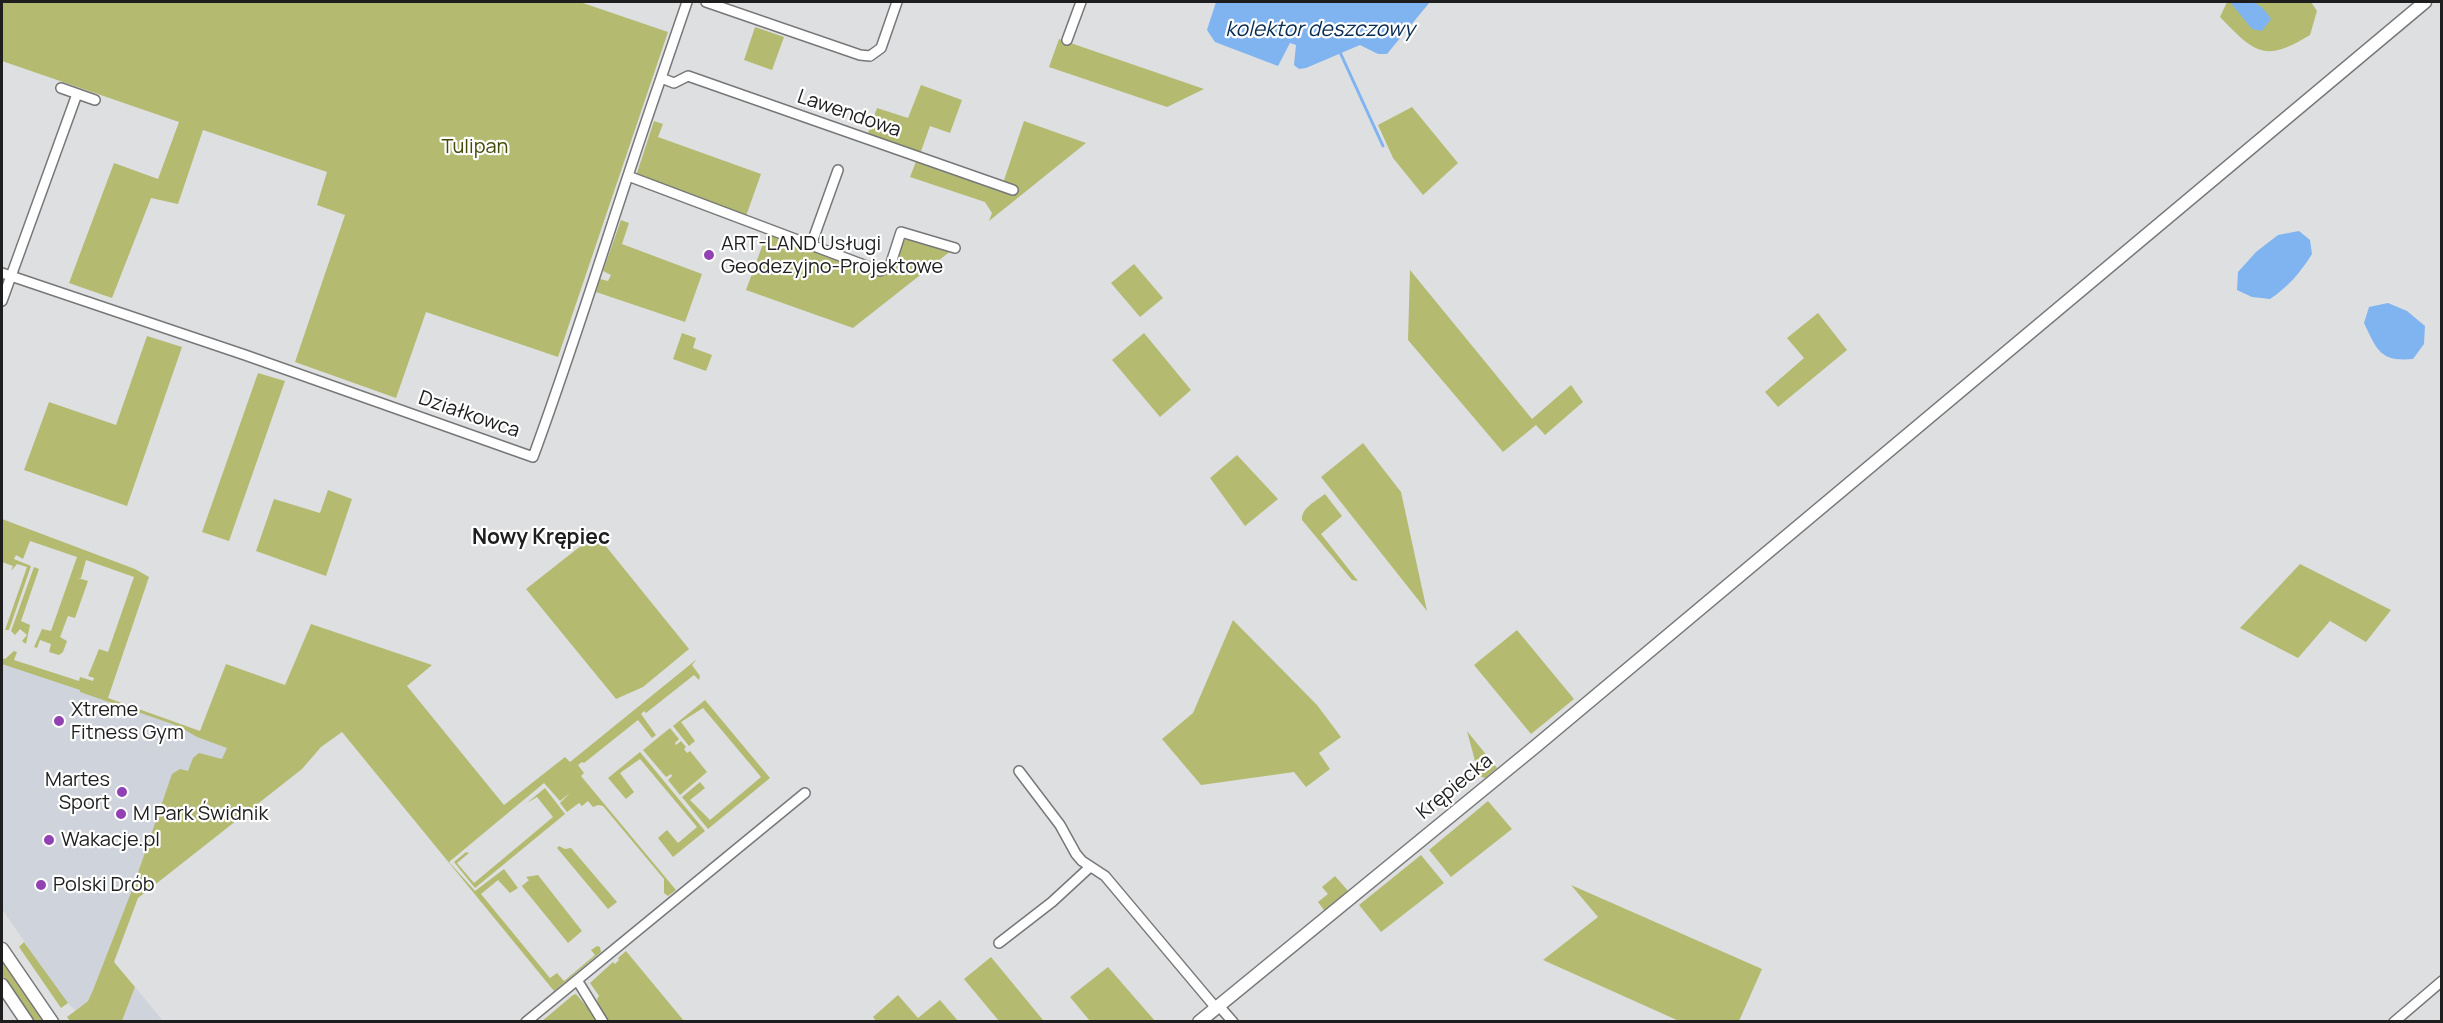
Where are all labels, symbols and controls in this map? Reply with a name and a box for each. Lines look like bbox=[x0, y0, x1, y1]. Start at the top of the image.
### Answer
water label: kolektor deszczowy bbox=[1225, 17, 1415, 43]
street label: Lawendowa bbox=[794, 85, 904, 143]
park label: Tulipan bbox=[442, 135, 508, 159]
place label: ART-LAND Usługi Geodezyjno-Projektowe bbox=[721, 232, 943, 279]
marker: ART-LAND Usługi Geodezyjno-Projektowe bbox=[702, 248, 716, 262]
street label: Działkowca bbox=[415, 386, 523, 444]
district label: Nowy Krępiec bbox=[472, 525, 610, 551]
place label: Xtreme Fitness Gym bbox=[71, 698, 184, 745]
marker: Xtreme Fitness Gym bbox=[52, 714, 66, 728]
street label: Krępiecka bbox=[1412, 749, 1498, 825]
place label: Martes Sport bbox=[45, 768, 110, 815]
marker: Martes Sport bbox=[115, 785, 129, 799]
place label: M Park Świdnik bbox=[133, 802, 268, 826]
marker: M Park Świdnik bbox=[114, 807, 128, 821]
place label: Wakacje.pl bbox=[61, 828, 160, 852]
marker: Wakacje.pl bbox=[42, 833, 56, 847]
place label: Polski Drób bbox=[53, 873, 155, 897]
marker: Polski Drób bbox=[34, 878, 48, 892]

